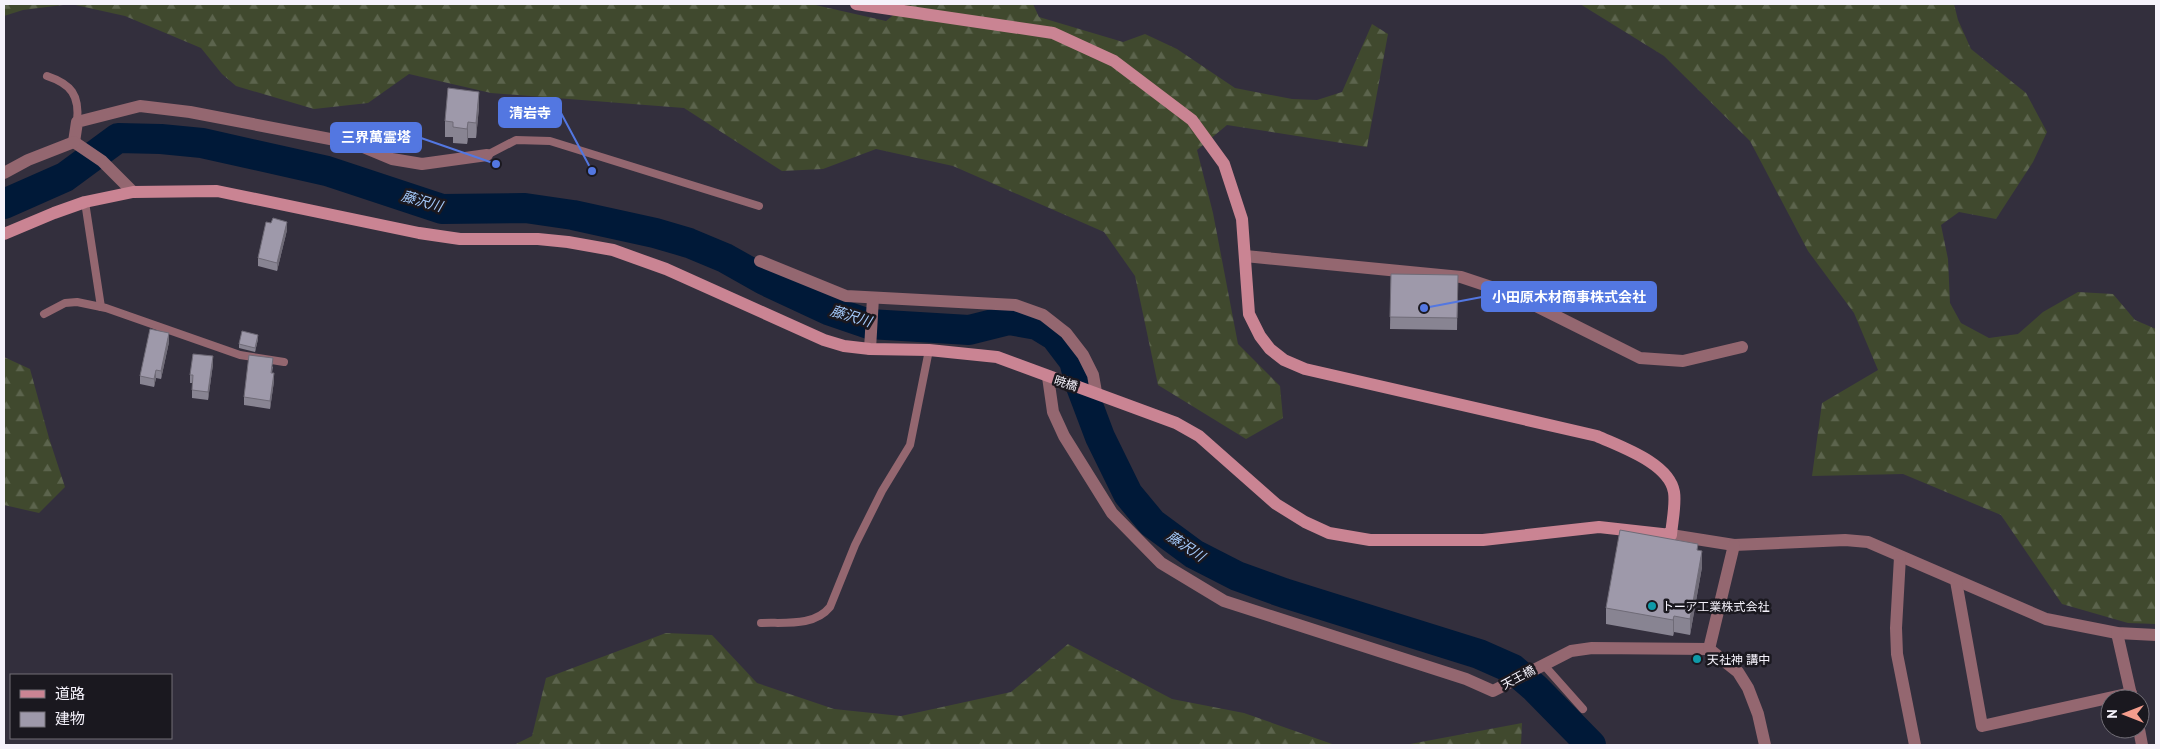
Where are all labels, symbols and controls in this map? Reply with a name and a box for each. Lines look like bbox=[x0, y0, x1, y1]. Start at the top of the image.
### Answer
callout: 清岩寺 bbox=[499, 98, 561, 127]
text: 清岩寺 bbox=[509, 104, 551, 122]
callout: 三界萬霊塔 bbox=[331, 123, 421, 152]
text: 三界萬霊塔 bbox=[341, 128, 411, 146]
water label: 藤沢川 bbox=[399, 187, 447, 216]
callout: 小田原木材商事株式会社 bbox=[1482, 282, 1656, 311]
text: 小田原木材商事株式会社 bbox=[1492, 288, 1646, 306]
water label: 藤沢川 bbox=[828, 301, 876, 331]
street label: 暁橋 bbox=[1052, 372, 1080, 394]
water label: 藤沢川 bbox=[1164, 527, 1210, 566]
place label: トーア工業株式会社 bbox=[1662, 599, 1770, 614]
marker: トーア工業株式会社 bbox=[1646, 600, 1658, 612]
place label: 天社神 講中 bbox=[1707, 652, 1770, 667]
marker: 天社神 講中 bbox=[1691, 653, 1703, 665]
street label: 天王橋 bbox=[1499, 662, 1537, 692]
legend bbox=[10, 674, 172, 739]
text: 道路 bbox=[55, 684, 85, 703]
north arrow bbox=[2100, 689, 2150, 739]
text: 建物 bbox=[55, 709, 85, 728]
text: N bbox=[2103, 709, 2121, 719]

